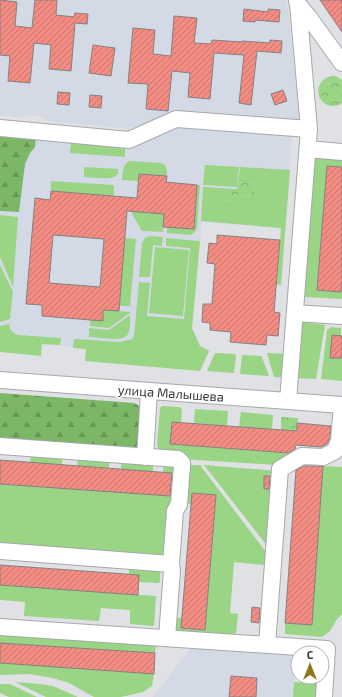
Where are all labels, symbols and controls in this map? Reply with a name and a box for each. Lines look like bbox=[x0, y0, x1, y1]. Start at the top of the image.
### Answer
street label: улица Малышева bbox=[117, 381, 225, 405]
north arrow bbox=[290, 645, 330, 685]
text: С bbox=[307, 648, 314, 661]

